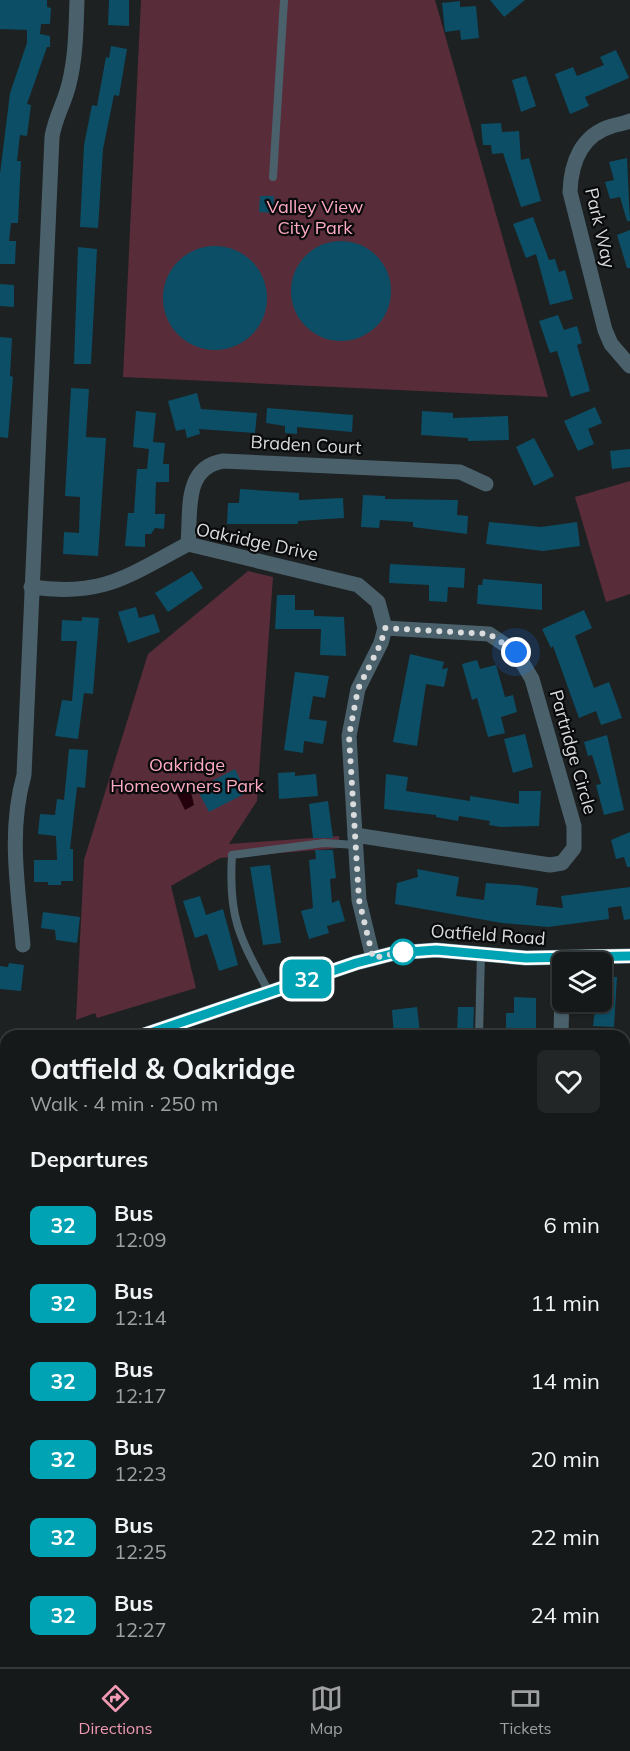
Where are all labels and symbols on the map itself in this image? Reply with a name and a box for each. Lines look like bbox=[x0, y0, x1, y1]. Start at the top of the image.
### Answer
street label: Park Way bbox=[580, 185, 621, 271]
park label: Valley View City Park bbox=[267, 195, 364, 239]
street label: Braden Court bbox=[250, 430, 362, 459]
street label: Oakridge Drive bbox=[194, 517, 320, 566]
your location bbox=[501, 637, 531, 667]
street label: Partridge Circle bbox=[545, 687, 602, 817]
park label: Oakridge Homeowners Park bbox=[110, 753, 265, 797]
street label: Oatfield Road bbox=[430, 919, 546, 950]
unlabelled marker bbox=[390, 939, 416, 965]
line badge: 32 bbox=[280, 960, 334, 998]

